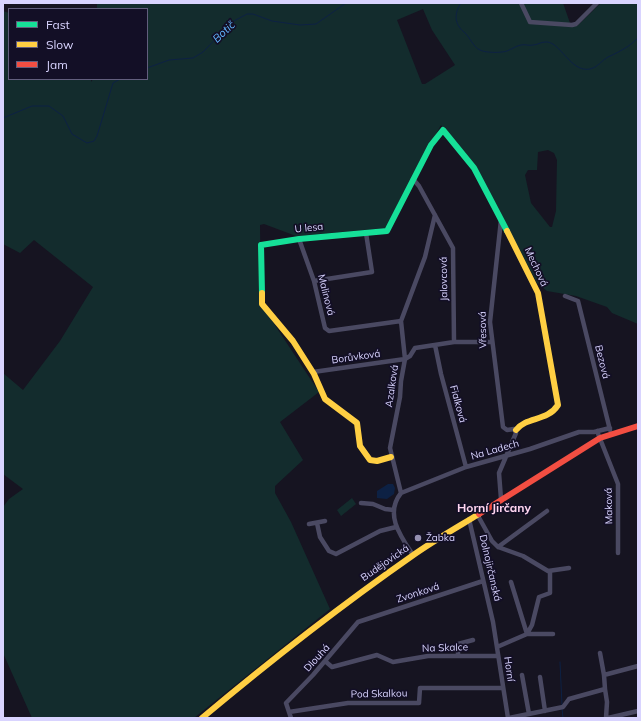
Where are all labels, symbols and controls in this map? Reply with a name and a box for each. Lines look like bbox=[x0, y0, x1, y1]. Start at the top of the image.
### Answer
legend bbox=[8, 8, 148, 80]
text: Fast bbox=[46, 17, 70, 32]
water label: Botič bbox=[210, 18, 238, 46]
text: Slow bbox=[46, 37, 74, 52]
text: Jam bbox=[46, 57, 68, 72]
street label: U lesa bbox=[294, 221, 324, 235]
street label: Mechová bbox=[522, 246, 550, 288]
street label: Jalovcová bbox=[438, 257, 450, 301]
street label: Malinová bbox=[315, 273, 337, 317]
street label: Vřesová bbox=[477, 311, 489, 349]
street label: Bezová bbox=[592, 344, 612, 380]
street label: Borůvková bbox=[331, 348, 381, 366]
street label: Azalková bbox=[383, 364, 401, 408]
street label: Fialková bbox=[447, 384, 469, 424]
street label: Na Ladech bbox=[469, 437, 521, 463]
street label: Maková bbox=[603, 488, 615, 524]
district label: Horní Jirčany bbox=[457, 501, 531, 515]
place label: Žabka bbox=[426, 532, 455, 544]
marker: Žabka bbox=[413, 533, 423, 543]
street label: Dolnojirčanská bbox=[476, 533, 504, 603]
street label: Budějovická bbox=[359, 542, 411, 584]
street label: Zvonková bbox=[395, 580, 441, 606]
street label: Na Skalce bbox=[422, 641, 468, 655]
street label: Dlouhá bbox=[301, 642, 333, 674]
street label: Horní bbox=[501, 656, 517, 682]
street label: Pod Skalkou bbox=[350, 688, 408, 700]

